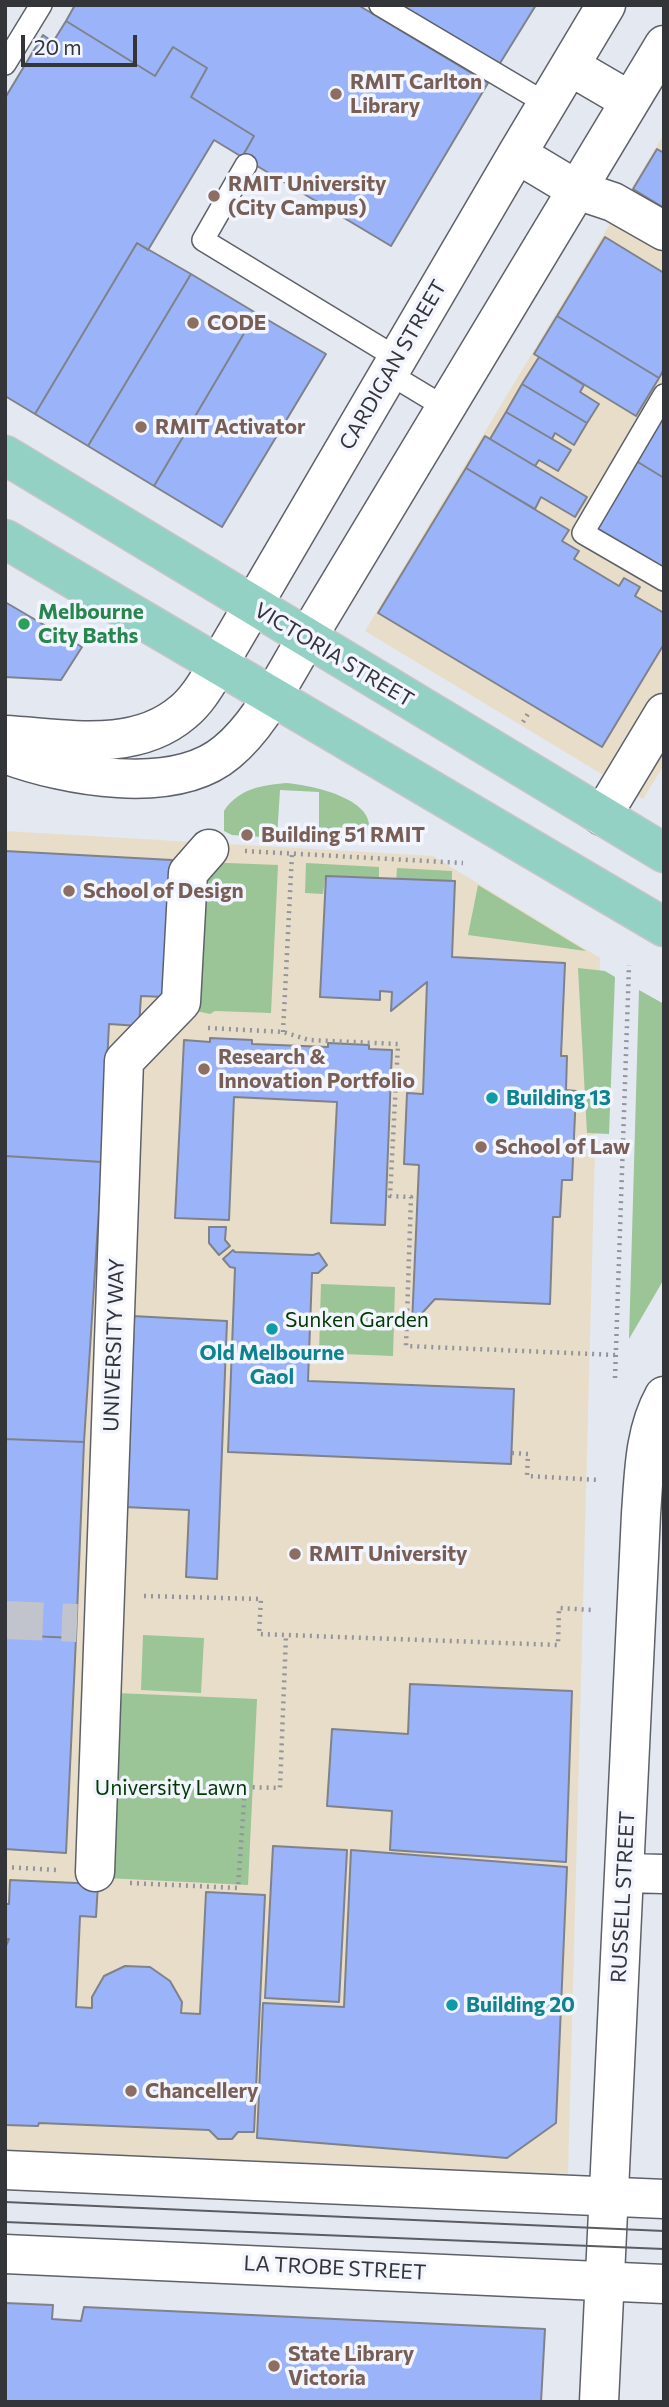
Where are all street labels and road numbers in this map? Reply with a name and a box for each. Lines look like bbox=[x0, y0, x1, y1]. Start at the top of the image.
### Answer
street label: CARDIGAN STREET bbox=[334, 276, 452, 454]
street label: VICTORIA STREET bbox=[250, 598, 418, 712]
street label: UNIVERSITY WAY bbox=[98, 1258, 130, 1432]
street label: RUSSELL STREET bbox=[606, 1810, 640, 1984]
street label: LA TROBE STREET bbox=[243, 2251, 427, 2285]

